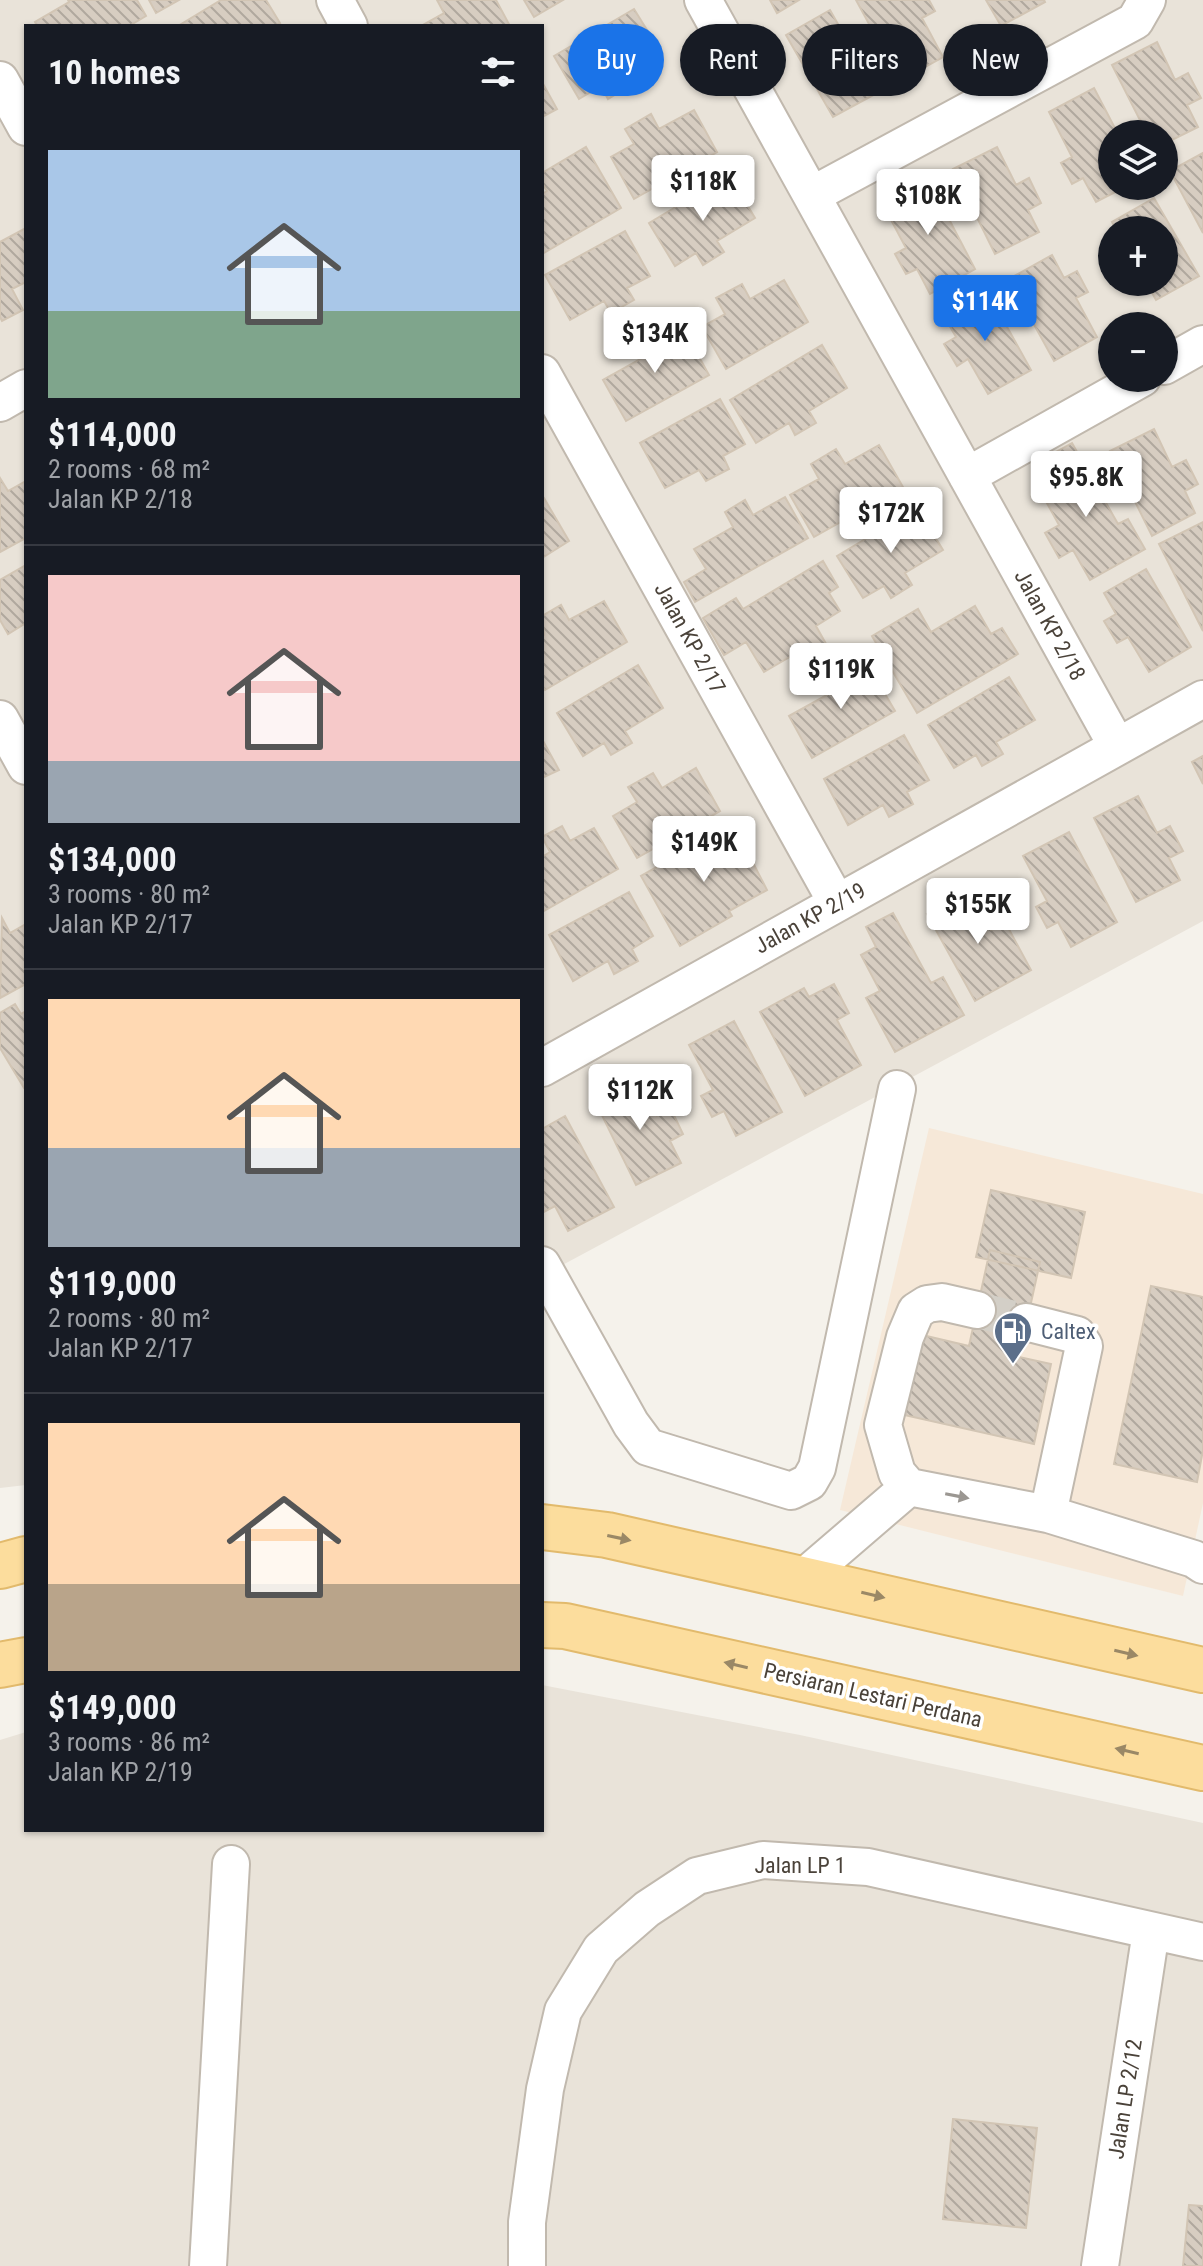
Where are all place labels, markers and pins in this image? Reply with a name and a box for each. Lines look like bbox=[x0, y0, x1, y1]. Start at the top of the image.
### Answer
pin: $118K bbox=[647, 155, 759, 223]
pin: $108K bbox=[872, 169, 984, 237]
pin: $114K bbox=[929, 275, 1041, 343]
pin: $134K bbox=[599, 307, 711, 375]
pin: $95.8K bbox=[1021, 451, 1151, 519]
pin: $172K bbox=[835, 487, 947, 555]
pin: $119K bbox=[785, 643, 897, 711]
pin: $149K bbox=[648, 816, 760, 884]
pin: $155K bbox=[922, 878, 1034, 946]
pin: $112K bbox=[584, 1064, 696, 1132]
fuel station icon: Caltex bbox=[992, 1310, 1034, 1365]
place label: Caltex bbox=[1041, 1319, 1096, 1344]

